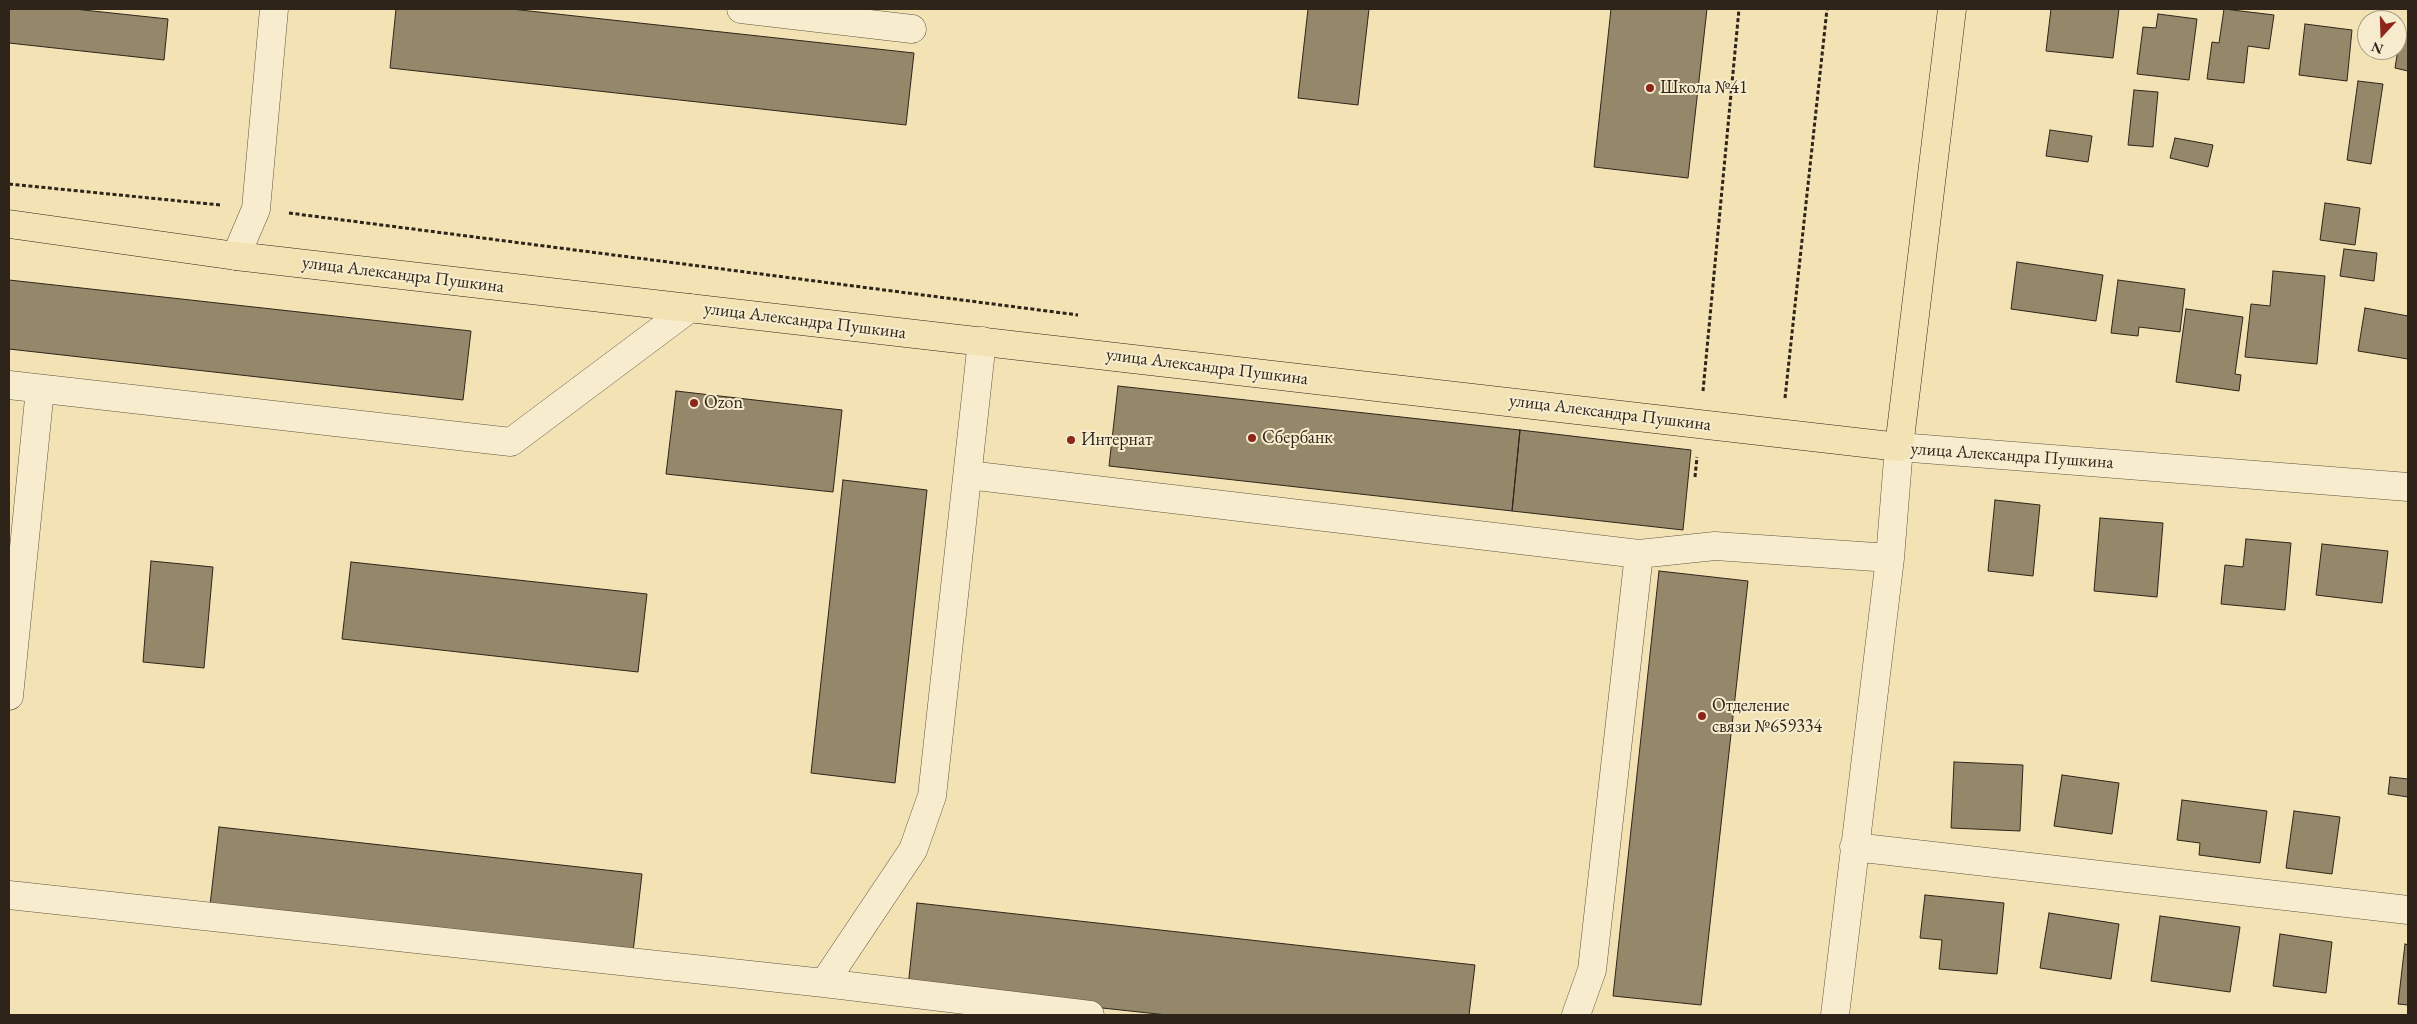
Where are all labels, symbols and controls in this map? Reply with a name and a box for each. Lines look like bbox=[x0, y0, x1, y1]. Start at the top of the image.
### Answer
north arrow bbox=[2357, 10, 2407, 60]
text: N bbox=[2369, 38, 2386, 59]
place label: Школа №41 bbox=[1660, 77, 1748, 99]
marker: Школа №41 bbox=[1644, 82, 1656, 94]
street label: улица Александра Пушкина bbox=[301, 252, 505, 298]
street label: улица Александра Пушкина bbox=[703, 298, 907, 344]
street label: улица Александра Пушкина bbox=[1105, 344, 1309, 390]
street label: улица Александра Пушкина bbox=[1508, 390, 1712, 436]
place label: Ozon bbox=[704, 392, 743, 414]
marker: Ozon bbox=[688, 397, 700, 409]
place label: Сбербанк bbox=[1262, 427, 1333, 449]
place label: Интернат bbox=[1081, 429, 1153, 451]
marker: Сбербанк bbox=[1246, 432, 1258, 444]
marker: Интернат bbox=[1065, 434, 1077, 446]
street label: улица Александра Пушкина bbox=[1910, 438, 2114, 474]
place label: Отделение связи №659334 bbox=[1712, 695, 1822, 738]
marker: Отделение связи №659334 bbox=[1696, 710, 1708, 722]

